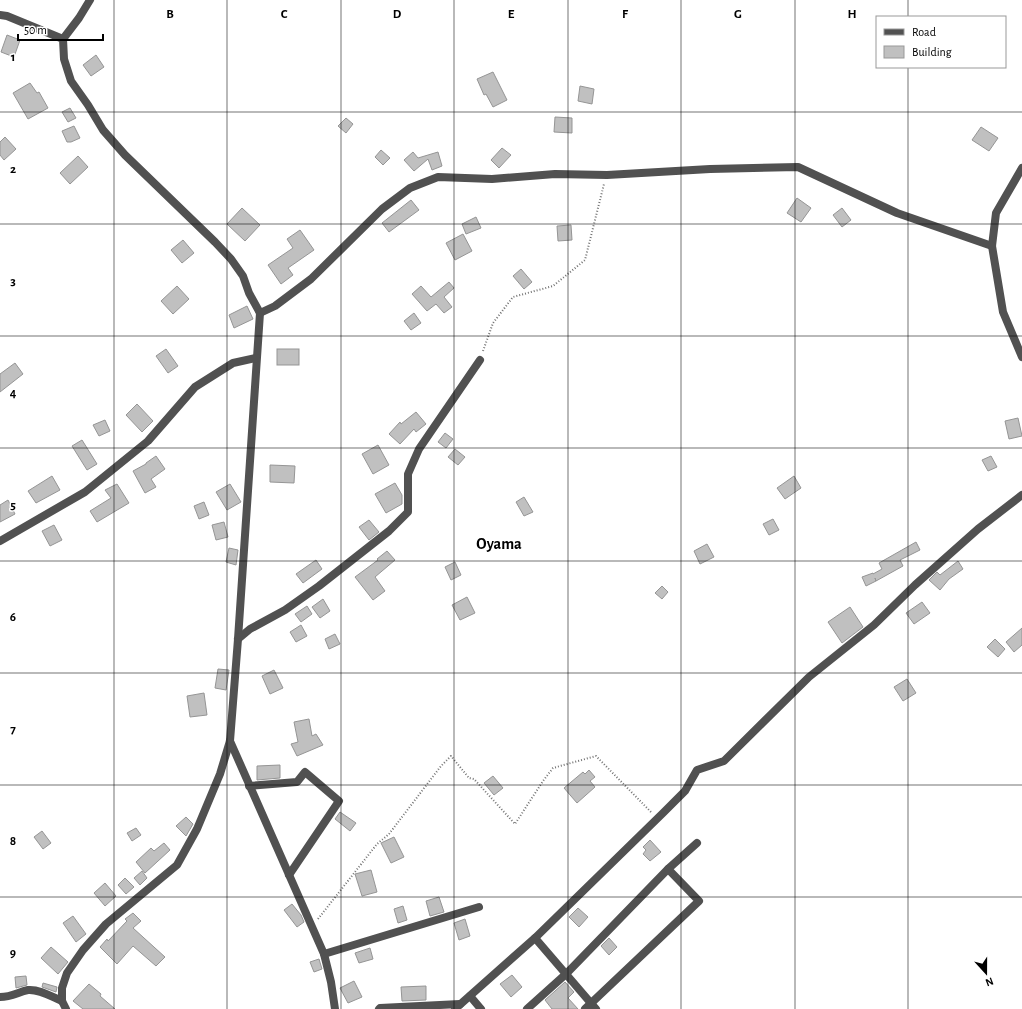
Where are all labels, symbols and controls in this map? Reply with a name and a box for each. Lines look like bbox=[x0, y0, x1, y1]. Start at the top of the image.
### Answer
text: B bbox=[166, 8, 174, 21]
text: C bbox=[281, 8, 288, 21]
text: D bbox=[393, 8, 402, 21]
text: E bbox=[508, 8, 515, 21]
text: F bbox=[622, 8, 629, 21]
text: G bbox=[734, 8, 742, 21]
text: H bbox=[847, 8, 857, 21]
scale bar bbox=[18, 16, 103, 42]
legend bbox=[876, 16, 1006, 68]
text: 50 m bbox=[24, 24, 47, 36]
text: Road bbox=[912, 26, 936, 38]
text: Building bbox=[912, 46, 952, 58]
text: 1 bbox=[11, 51, 15, 64]
text: 2 bbox=[10, 163, 16, 176]
text: 3 bbox=[10, 275, 16, 288]
text: 4 bbox=[10, 387, 17, 400]
text: 5 bbox=[10, 499, 16, 512]
district label: Oyama bbox=[476, 536, 522, 553]
text: 6 bbox=[10, 611, 16, 624]
text: 7 bbox=[10, 723, 16, 736]
text: 8 bbox=[10, 835, 16, 848]
text: 9 bbox=[10, 947, 16, 960]
north arrow bbox=[966, 953, 1006, 993]
text: N bbox=[984, 975, 995, 988]

